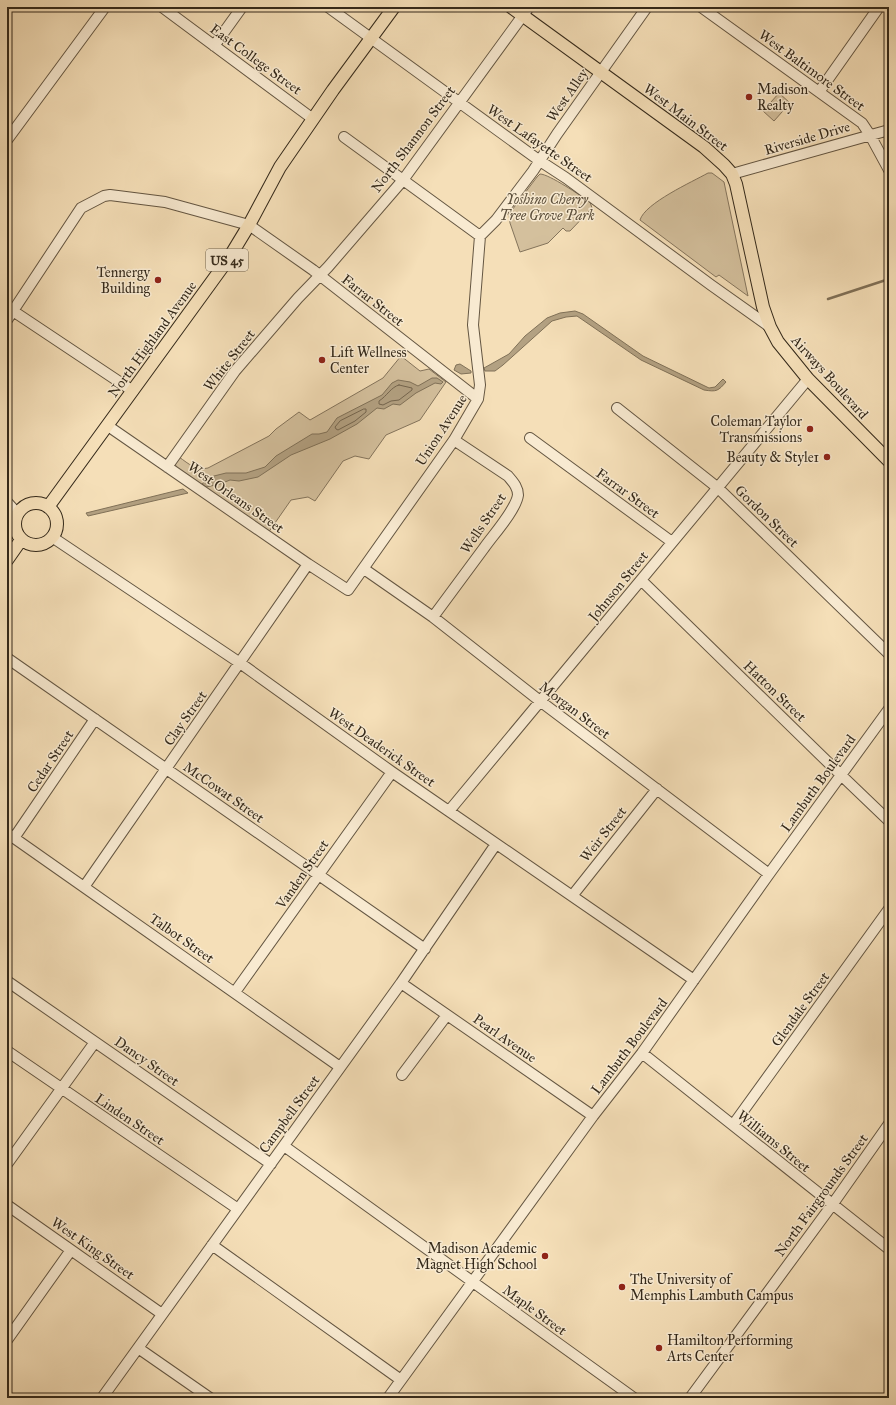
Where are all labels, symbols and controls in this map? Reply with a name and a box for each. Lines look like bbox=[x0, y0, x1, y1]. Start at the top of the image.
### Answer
street label: East College Street bbox=[207, 20, 305, 98]
street label: West Baltimore Street bbox=[755, 26, 868, 115]
street label: West Alley bbox=[543, 65, 592, 125]
street label: West Main Street bbox=[640, 80, 731, 155]
place label: Madison Realty bbox=[757, 81, 808, 114]
street label: North Shannon Street bbox=[368, 83, 459, 196]
marker: Madison Realty bbox=[744, 92, 754, 102]
street label: West Lafayette Street bbox=[484, 101, 595, 186]
street label: Riverside Drive bbox=[762, 118, 852, 159]
park label: Yoshino Cherry Tree Grove Park bbox=[500, 191, 595, 224]
road number: US 45 bbox=[206, 249, 248, 271]
place label: Tennergy Building bbox=[96, 264, 150, 297]
street label: Farrar Street bbox=[338, 271, 407, 330]
marker: Tennergy Building bbox=[153, 275, 163, 285]
street label: North Highland Avenue bbox=[105, 278, 200, 401]
street label: White Street bbox=[200, 326, 259, 395]
street label: Airways Boulevard bbox=[787, 331, 872, 423]
place label: Lift Wellness Center bbox=[330, 344, 407, 377]
marker: Lift Wellness Center bbox=[317, 355, 327, 365]
street label: Union Avenue bbox=[412, 391, 471, 469]
place label: Coleman Taylor Transmissions bbox=[710, 413, 803, 446]
marker: Coleman Taylor Transmissions bbox=[805, 424, 815, 434]
place label: Beauty & Style1 bbox=[727, 449, 819, 466]
marker: Beauty & Style1 bbox=[822, 452, 832, 462]
street label: West Orleans Street bbox=[184, 458, 287, 537]
street label: Farrar Street bbox=[593, 465, 663, 522]
street label: Gordon Street bbox=[731, 482, 802, 551]
street label: Wells Street bbox=[457, 490, 510, 557]
street label: Johnson Street bbox=[584, 548, 653, 627]
street label: Hatton Street bbox=[740, 657, 810, 725]
street label: Morgan Street bbox=[536, 678, 614, 743]
street label: Clay Street bbox=[160, 687, 211, 749]
street label: West Deaderick Street bbox=[325, 704, 438, 791]
street label: Cedar Street bbox=[23, 727, 77, 796]
street label: Lambuth Boulevard bbox=[777, 731, 859, 835]
street label: McCowat Street bbox=[180, 758, 267, 827]
street label: Weir Street bbox=[577, 803, 630, 865]
street label: Vanden Street bbox=[272, 836, 332, 913]
street label: Talbot Street bbox=[146, 910, 217, 967]
street label: Glendale Street bbox=[768, 969, 833, 1050]
street label: Lambuth Boulevard bbox=[588, 995, 671, 1098]
street label: Pearl Avenue bbox=[470, 1010, 540, 1067]
street label: Dancy Street bbox=[111, 1033, 182, 1090]
street label: Campbell Street bbox=[255, 1072, 323, 1157]
street label: Linden Street bbox=[92, 1090, 168, 1149]
street label: Williams Street bbox=[734, 1107, 814, 1176]
street label: North Fairgrounds Street bbox=[771, 1131, 872, 1260]
street label: West King Street bbox=[48, 1214, 137, 1283]
place label: Madison Academic Magnet High School bbox=[416, 1240, 537, 1273]
marker: Madison Academic Magnet High School bbox=[540, 1251, 550, 1261]
place label: The University of Memphis Lambuth Campus bbox=[630, 1271, 793, 1304]
street label: Maple Street bbox=[500, 1282, 570, 1339]
marker: The University of Memphis Lambuth Campus bbox=[617, 1282, 627, 1292]
place label: Hamilton Performing Arts Center bbox=[666, 1332, 793, 1365]
marker: Hamilton Performing Arts Center bbox=[654, 1343, 664, 1353]

